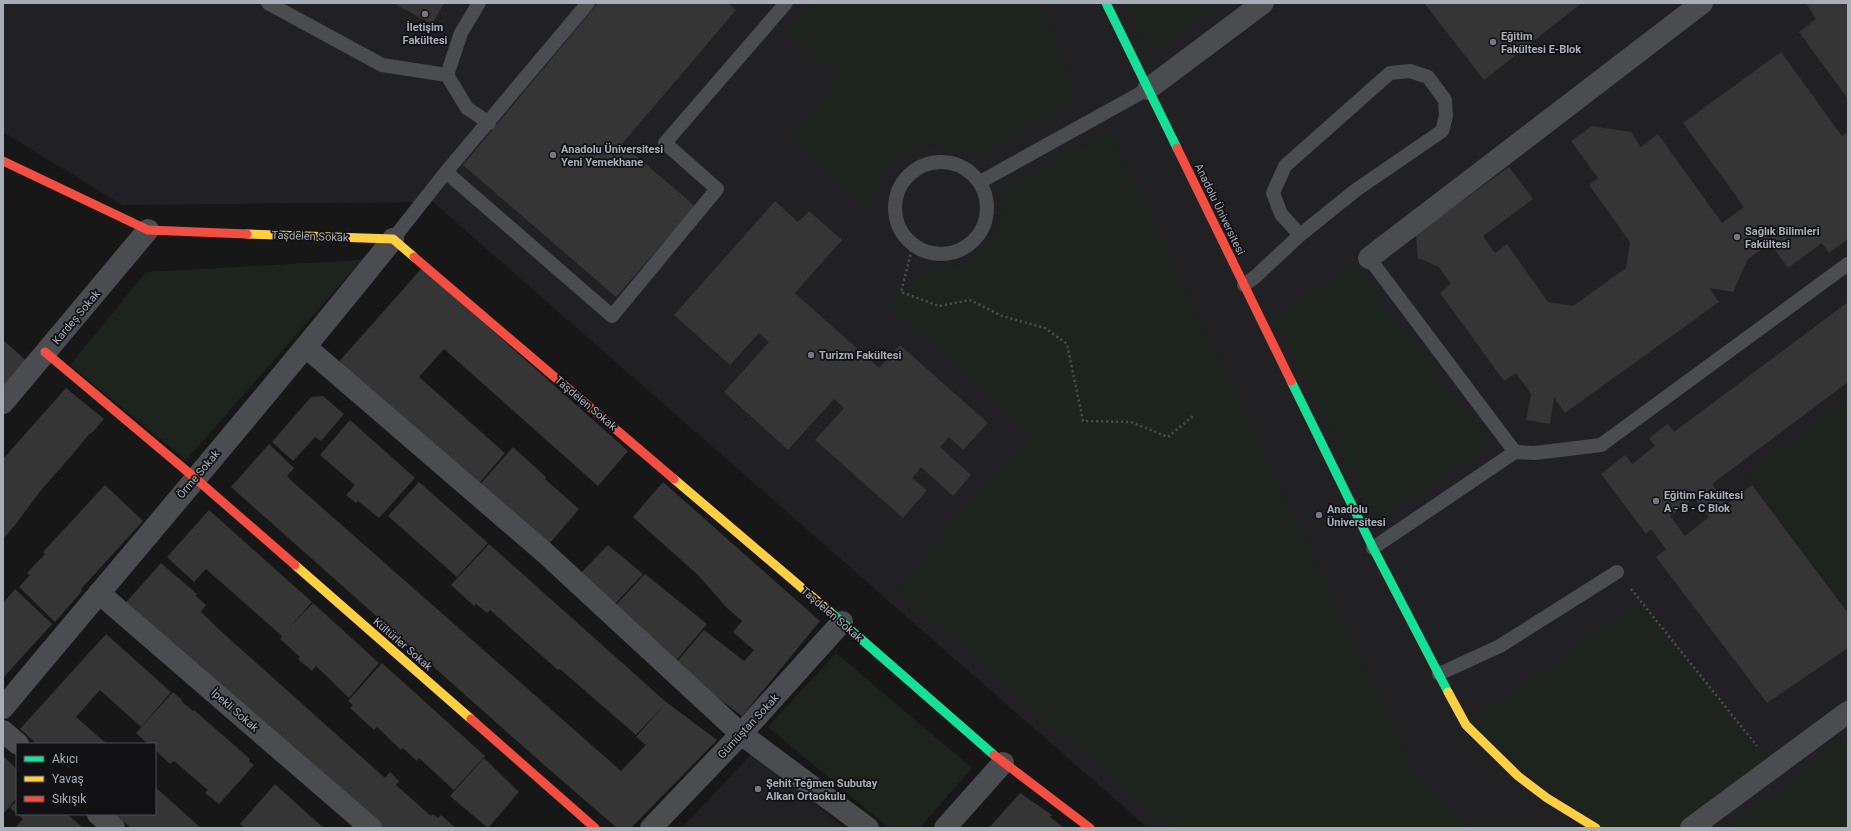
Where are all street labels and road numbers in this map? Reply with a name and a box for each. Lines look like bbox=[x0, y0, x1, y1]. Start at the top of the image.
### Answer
street label: Anadolu Üniversitesi bbox=[1192, 161, 1247, 257]
street label: Taşdelen Sokak bbox=[271, 229, 349, 244]
street label: Kardeş Sokak bbox=[50, 287, 103, 347]
street label: Taşdelen Sokak bbox=[552, 374, 620, 433]
street label: Örme Sokak bbox=[174, 447, 223, 501]
street label: Taşdelen Sokak bbox=[798, 584, 865, 645]
street label: Kültürler Sokak bbox=[371, 615, 435, 674]
street label: İpekli Sokak bbox=[208, 686, 261, 735]
street label: Gümüştan Sokak bbox=[715, 691, 782, 761]

